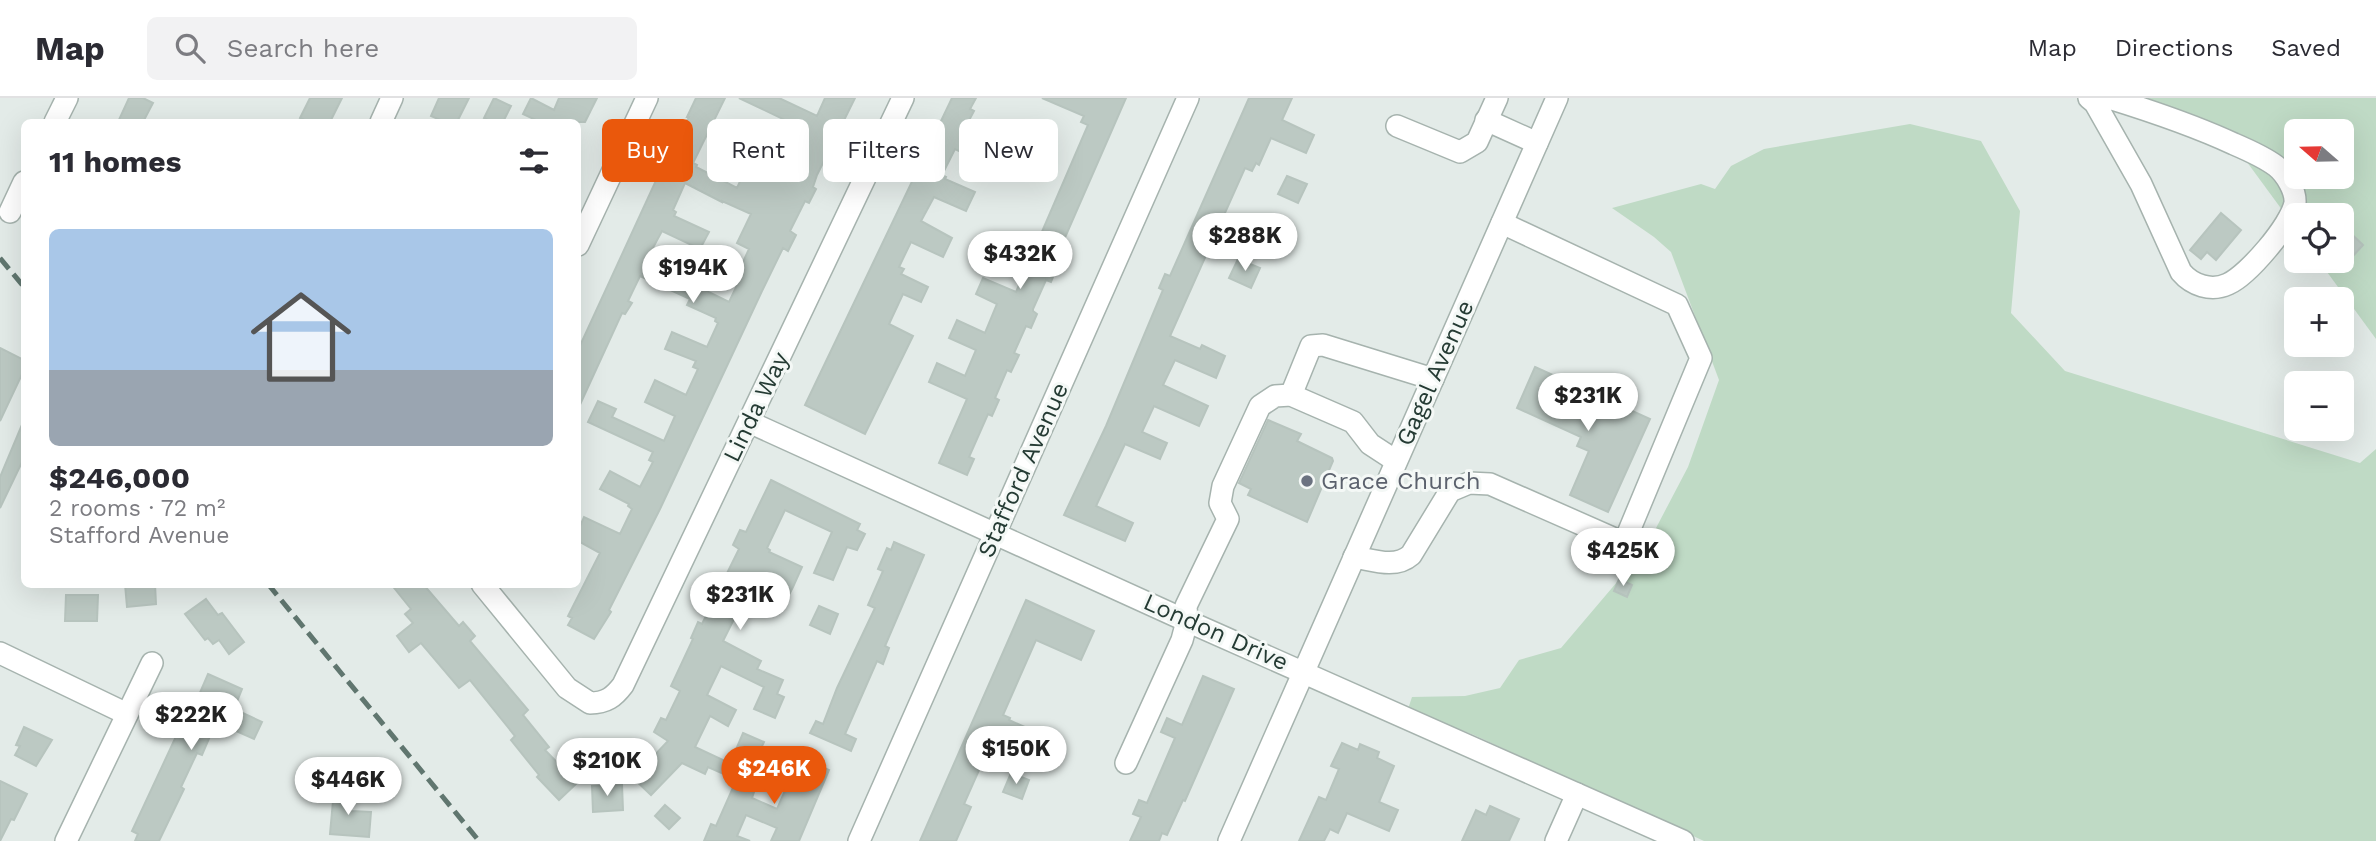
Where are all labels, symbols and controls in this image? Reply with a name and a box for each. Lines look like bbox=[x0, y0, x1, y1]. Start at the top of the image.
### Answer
search box bbox=[147, 17, 637, 80]
text: Map bbox=[35, 29, 105, 68]
icon: search bbox=[171, 29, 209, 67]
text: Search here bbox=[227, 33, 379, 63]
text: Map bbox=[2028, 34, 2077, 62]
text: Directions bbox=[2115, 34, 2233, 62]
text: Saved bbox=[2271, 34, 2341, 62]
chip: Buy bbox=[602, 119, 693, 182]
chip: Rent bbox=[707, 119, 809, 182]
chip: Filters bbox=[823, 119, 945, 182]
chip: New bbox=[959, 119, 1058, 182]
north arrow bbox=[2284, 119, 2354, 189]
map controls bbox=[2284, 119, 2354, 441]
icon: filters bbox=[515, 142, 553, 180]
text: 11 homes bbox=[49, 144, 182, 179]
button: locate bbox=[2284, 203, 2354, 273]
pin: $288K bbox=[1196, 214, 1294, 273]
text: $288K bbox=[1208, 222, 1282, 249]
pin: $432K bbox=[971, 232, 1069, 291]
text: $432K bbox=[984, 240, 1056, 267]
pin: $194K bbox=[644, 246, 742, 305]
text: $194K bbox=[658, 254, 728, 281]
icon: home bbox=[238, 274, 364, 400]
button: + bbox=[2284, 287, 2354, 357]
street label: Gagel Avenue bbox=[1390, 296, 1480, 450]
street label: Linda Way bbox=[717, 347, 795, 466]
button: − bbox=[2284, 371, 2354, 441]
pin: $231K bbox=[1539, 374, 1637, 433]
street label: Stafford Avenue bbox=[972, 378, 1074, 562]
text: $231K bbox=[1554, 382, 1622, 409]
text: $246,000 bbox=[49, 460, 190, 495]
place label: Grace Church bbox=[1321, 467, 1481, 495]
marker: Grace Church bbox=[1299, 473, 1315, 489]
text: 2 rooms · 72 m² bbox=[49, 495, 225, 522]
text: Stafford Avenue bbox=[49, 522, 230, 549]
pin: $425K bbox=[1574, 528, 1672, 588]
text: $425K bbox=[1587, 537, 1659, 564]
pin: $231K bbox=[691, 573, 789, 632]
text: $231K bbox=[706, 581, 774, 608]
street label: London Drive bbox=[1139, 588, 1293, 676]
pin: $222K bbox=[142, 692, 240, 752]
text: $222K bbox=[155, 701, 227, 728]
pin: $150K bbox=[967, 726, 1065, 786]
text: $150K bbox=[982, 735, 1050, 762]
pin: $210K bbox=[558, 738, 656, 798]
pin: $246K bbox=[725, 746, 823, 806]
text: $210K bbox=[572, 747, 642, 774]
text: $246K bbox=[737, 755, 811, 782]
pin: $446K bbox=[299, 758, 397, 817]
text: $446K bbox=[311, 766, 385, 793]

